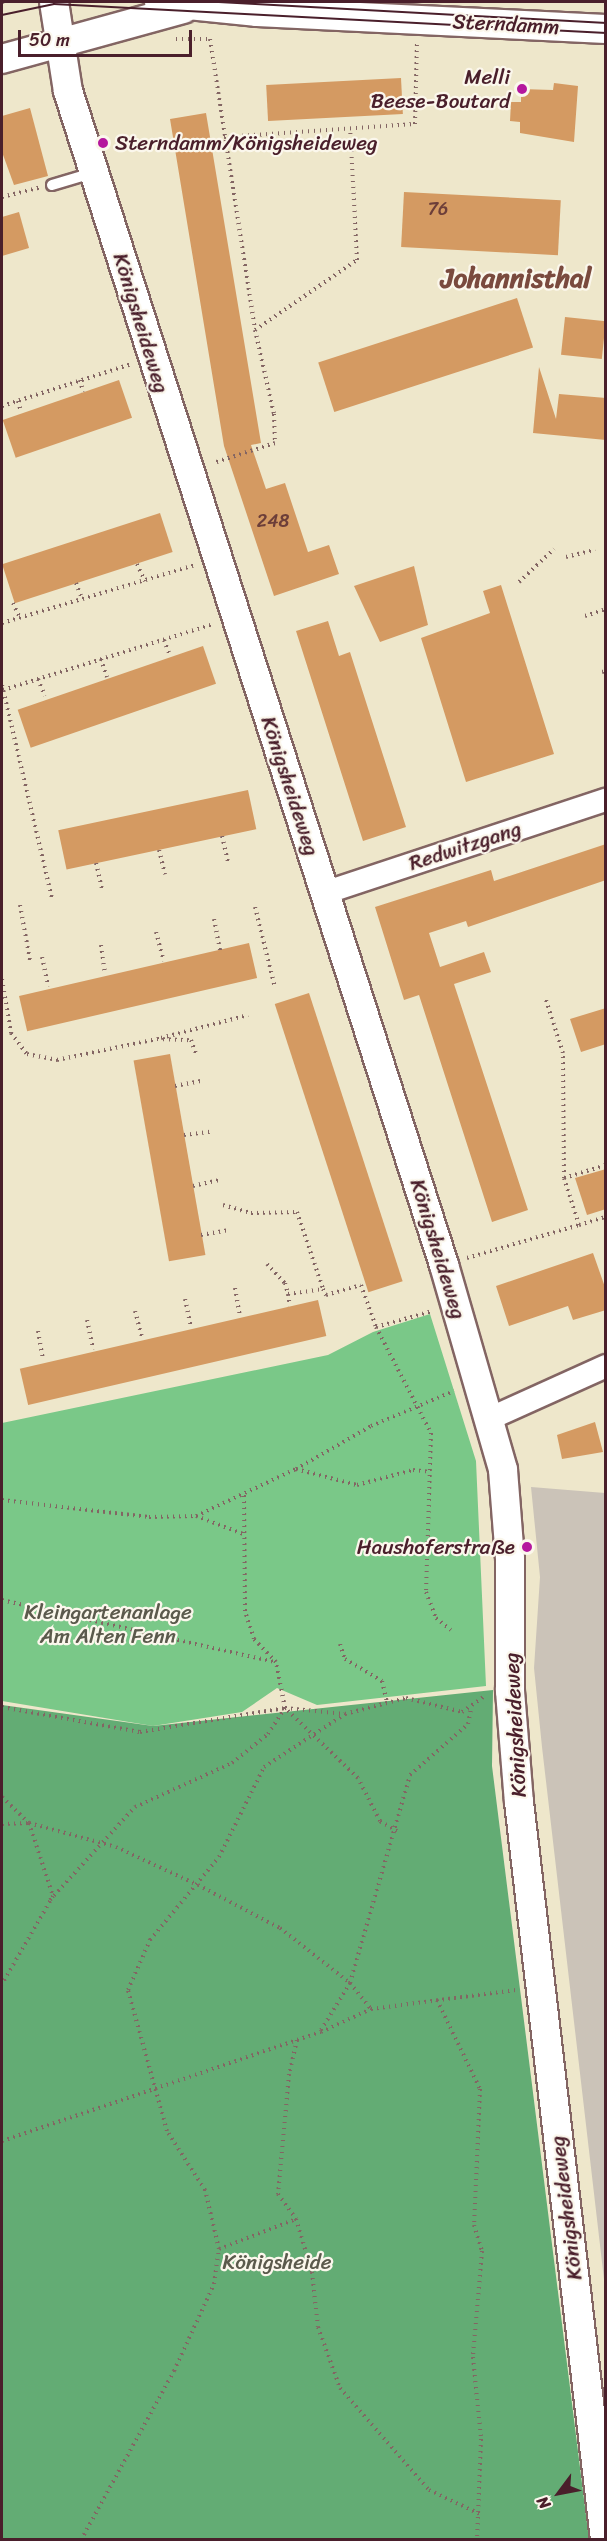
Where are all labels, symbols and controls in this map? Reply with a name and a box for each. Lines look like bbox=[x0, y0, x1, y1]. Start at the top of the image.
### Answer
street label: Sterndamm bbox=[452, 9, 560, 39]
scale bar bbox=[21, 18, 195, 56]
text: 50 m bbox=[29, 24, 70, 56]
place label: Melli Beese-Boutard bbox=[371, 64, 510, 114]
marker: Melli Beese-Boutard bbox=[515, 82, 529, 96]
place label: Sterndamm/Königsheideweg bbox=[115, 130, 378, 156]
marker: Sterndamm/Königsheideweg bbox=[96, 136, 110, 150]
house number: 76 bbox=[428, 198, 448, 220]
street label: Königsheideweg bbox=[108, 250, 174, 396]
district label: Johannisthal bbox=[441, 263, 591, 295]
house number: 248 bbox=[257, 510, 289, 532]
street label: Königsheideweg bbox=[256, 713, 324, 859]
street label: Redwitzgang bbox=[406, 816, 524, 876]
street label: Königsheideweg bbox=[405, 1176, 471, 1322]
place label: Haushoferstraße bbox=[357, 1534, 515, 1560]
marker: Haushoferstraße bbox=[520, 1540, 534, 1554]
park label: Kleingartenanlage Am Alten Fenn bbox=[24, 1599, 192, 1649]
street label: Königsheideweg bbox=[499, 1652, 531, 1798]
street label: Königsheideweg bbox=[545, 2134, 587, 2282]
park label: Königsheide bbox=[222, 2249, 332, 2275]
north arrow bbox=[529, 2463, 589, 2523]
text: N bbox=[528, 2490, 559, 2515]

